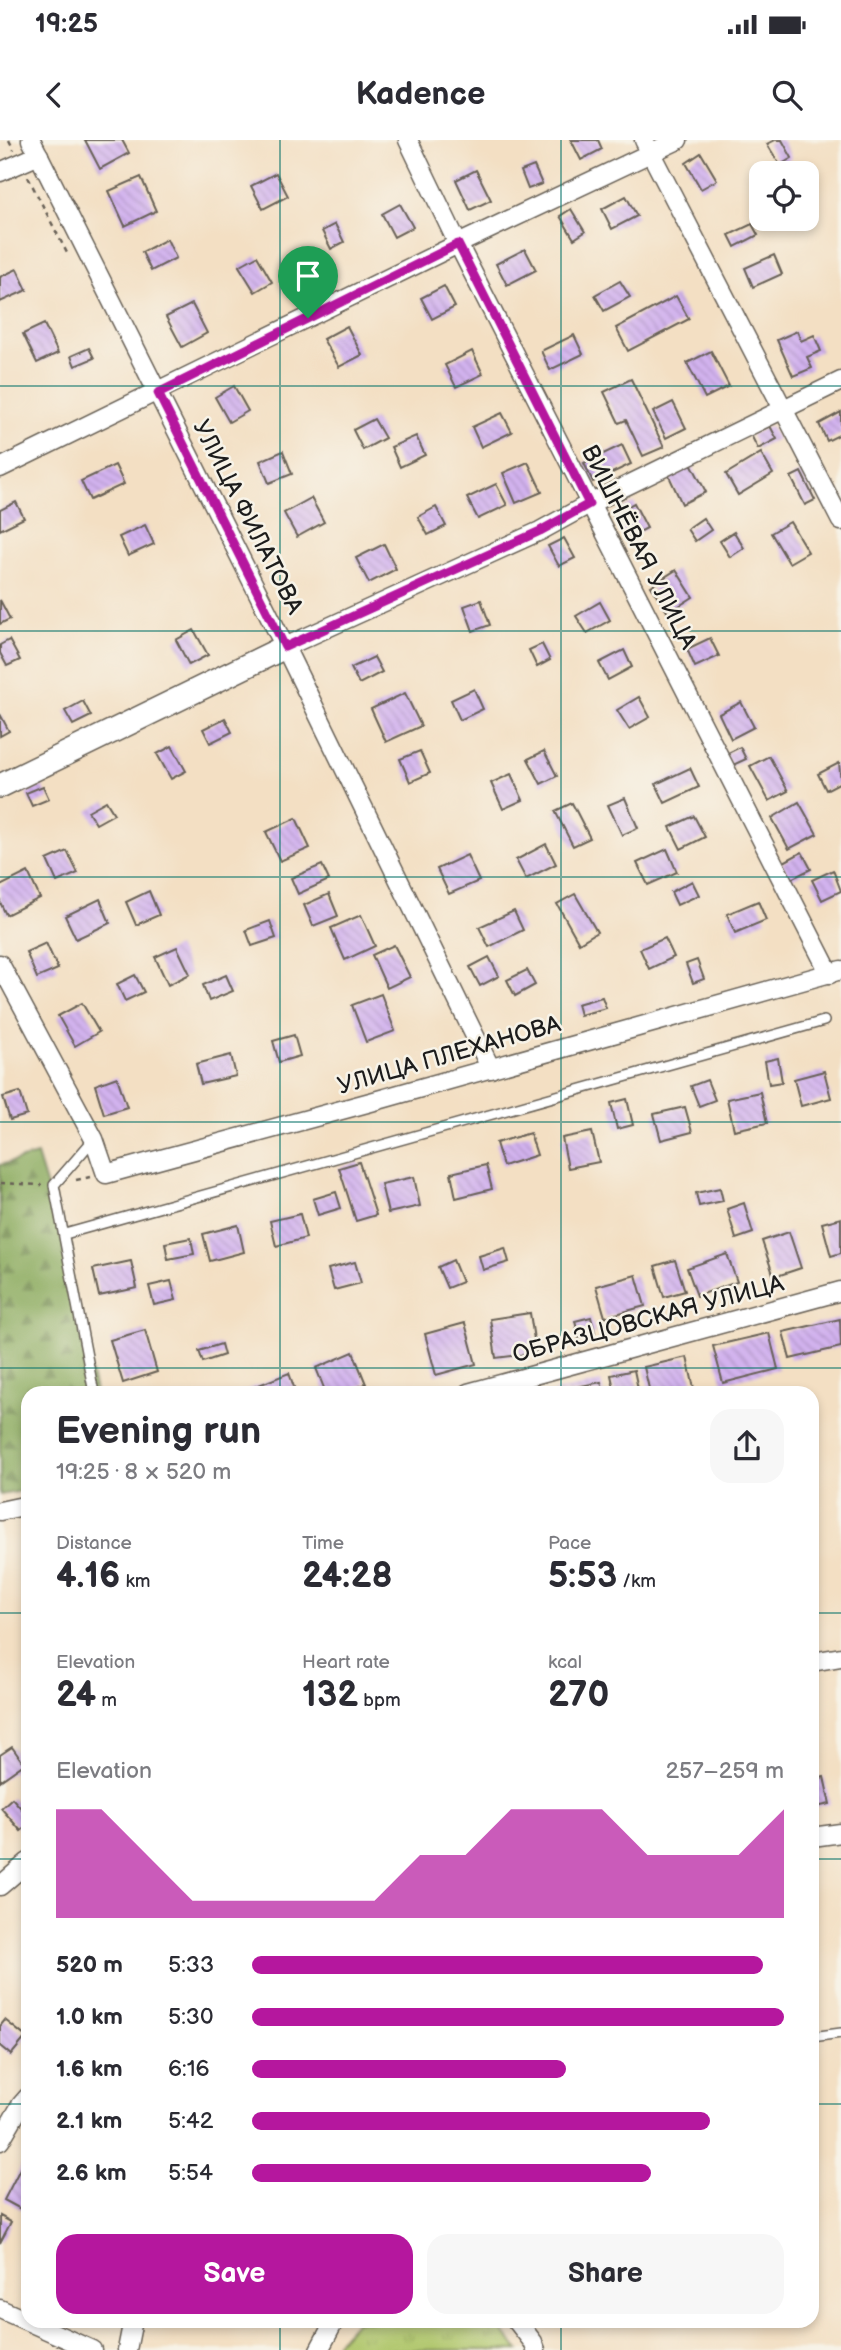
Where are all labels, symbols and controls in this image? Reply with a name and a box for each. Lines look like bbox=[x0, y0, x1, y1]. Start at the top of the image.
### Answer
text: 19:25 bbox=[35, 9, 98, 40]
text: Kadence bbox=[356, 75, 485, 114]
icon: back bbox=[35, 76, 73, 114]
icon: search bbox=[768, 76, 806, 114]
map controls bbox=[749, 161, 819, 231]
button: locate bbox=[749, 161, 819, 231]
pin bbox=[278, 246, 338, 318]
icon: arrive bbox=[289, 257, 327, 295]
street label: УЛИЦА ФИЛАТОВА bbox=[186, 415, 310, 619]
street label: ВИШНЁВАЯ УЛИЦА bbox=[575, 440, 703, 654]
street label: УЛИЦА ПЛЕХАНОВА bbox=[334, 1009, 564, 1101]
street label: ОБРАЗЦОВСКАЯ УЛИЦА bbox=[509, 1269, 787, 1369]
text: Evening run bbox=[56, 1409, 261, 1454]
button: share bbox=[710, 1409, 784, 1483]
text: 19:25 · 8 × 520 m bbox=[56, 1458, 231, 1486]
text: Distance bbox=[56, 1532, 132, 1555]
text: Time bbox=[302, 1532, 344, 1555]
text: Pace bbox=[548, 1532, 591, 1555]
text: 4.16 bbox=[56, 1555, 120, 1598]
text: 24:28 bbox=[302, 1555, 393, 1598]
text: 5:53 bbox=[548, 1555, 617, 1598]
text: km bbox=[120, 1570, 150, 1593]
text: /km bbox=[617, 1570, 656, 1593]
text: Elevation bbox=[56, 1651, 135, 1674]
text: Heart rate bbox=[302, 1651, 390, 1674]
text: kcal bbox=[548, 1651, 582, 1674]
text: 24 bbox=[56, 1674, 96, 1717]
text: 132 bbox=[302, 1674, 358, 1717]
text: 270 bbox=[548, 1674, 609, 1717]
text: m bbox=[96, 1689, 117, 1712]
text: bpm bbox=[358, 1689, 401, 1712]
text: Elevation bbox=[56, 1757, 152, 1785]
text: 257–259 m bbox=[666, 1757, 784, 1785]
text: 520 m bbox=[56, 1951, 123, 1979]
text: 5:33 bbox=[168, 1951, 214, 1979]
text: 1.0 km bbox=[56, 2003, 123, 2031]
text: 5:30 bbox=[168, 2003, 214, 2031]
text: 1.6 km bbox=[56, 2055, 123, 2083]
text: 6:16 bbox=[168, 2055, 210, 2083]
text: 2.1 km bbox=[56, 2107, 122, 2135]
text: 5:42 bbox=[168, 2107, 213, 2135]
text: 2.6 km bbox=[56, 2159, 127, 2187]
text: 5:54 bbox=[168, 2159, 213, 2187]
button: Save bbox=[56, 2234, 413, 2314]
button: Share bbox=[427, 2234, 784, 2314]

